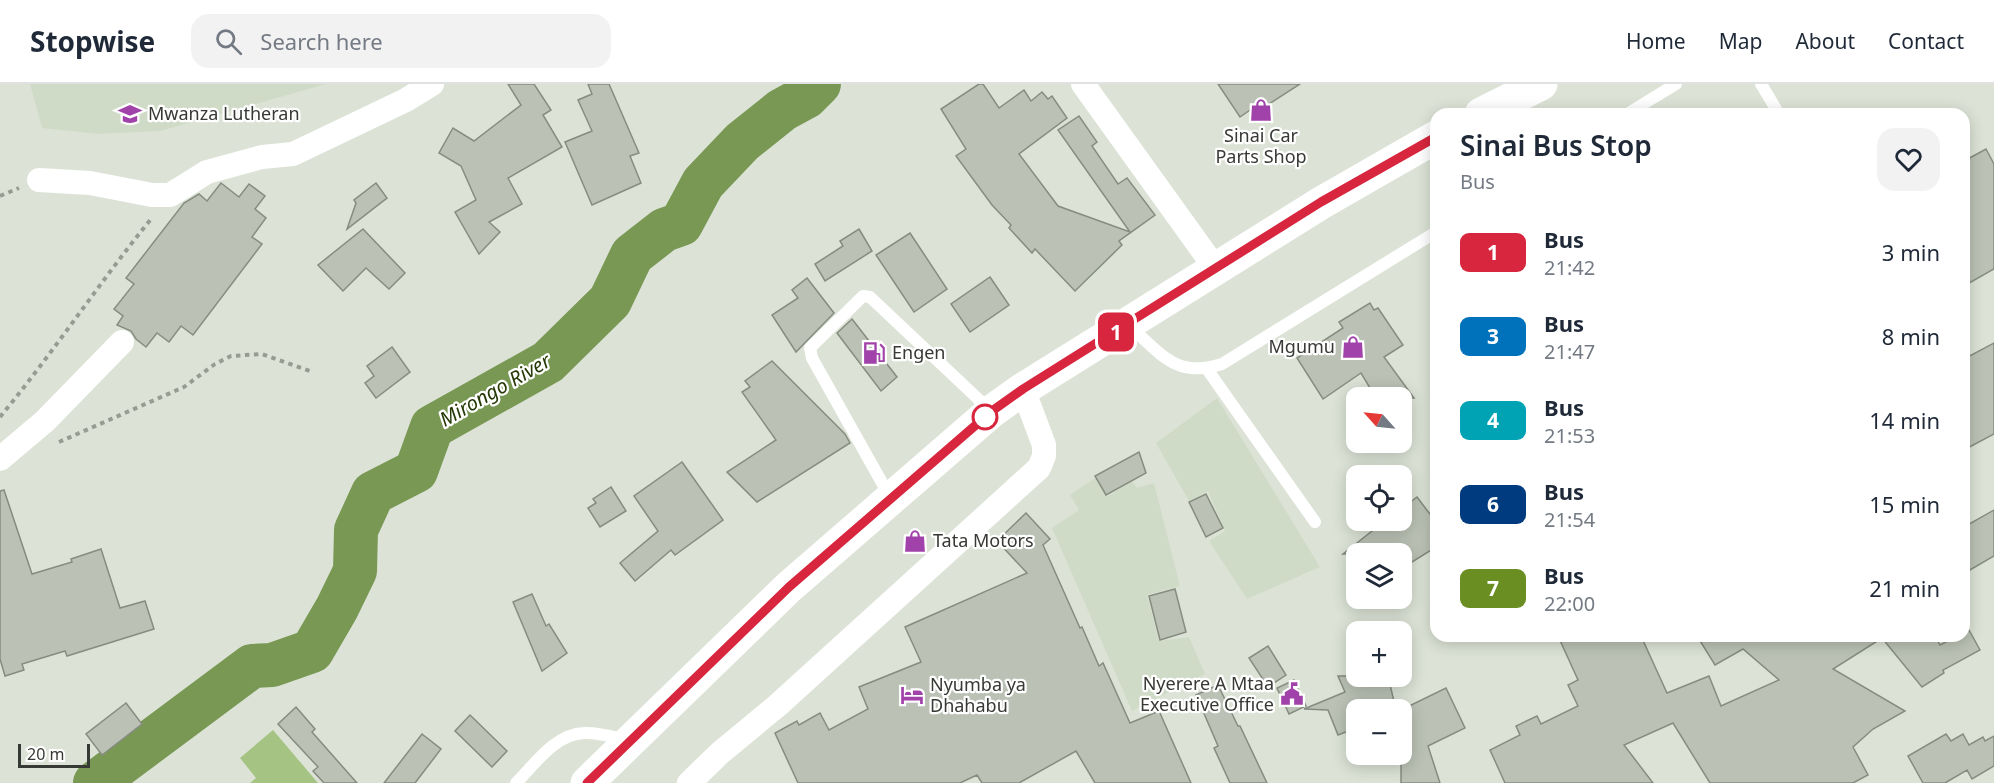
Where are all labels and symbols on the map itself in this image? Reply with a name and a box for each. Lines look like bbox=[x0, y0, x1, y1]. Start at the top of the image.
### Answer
shop icon: Sinai Car Parts Shop bbox=[1248, 97, 1274, 123]
school or university icon: Mwanza Lutheran bbox=[117, 101, 143, 127]
place label: Mwanza Lutheran bbox=[148, 101, 300, 125]
place label: Sinai Car Parts Shop bbox=[1215, 123, 1307, 168]
line badge: 1 bbox=[1096, 312, 1136, 352]
place label: Mgumu bbox=[1269, 334, 1335, 358]
shop icon: Mgumu bbox=[1340, 334, 1366, 360]
fuel station icon: Engen bbox=[861, 340, 887, 366]
place label: Engen bbox=[892, 340, 945, 364]
water label: Mirongo River bbox=[434, 346, 556, 432]
north arrow bbox=[1346, 387, 1412, 453]
unlabelled marker bbox=[972, 404, 998, 430]
shop icon: Tata Motors bbox=[902, 528, 928, 554]
place label: Tata Motors bbox=[933, 528, 1034, 552]
place label: Nyerere A Mtaa Executive Office bbox=[1140, 671, 1274, 716]
place label: Nyumba ya Dhahabu bbox=[930, 672, 1026, 717]
public building icon: Nyerere A Mtaa Executive Office bbox=[1279, 681, 1305, 707]
hotel icon: Nyumba ya Dhahabu bbox=[899, 682, 925, 708]
scale bar bbox=[18, 741, 90, 768]

